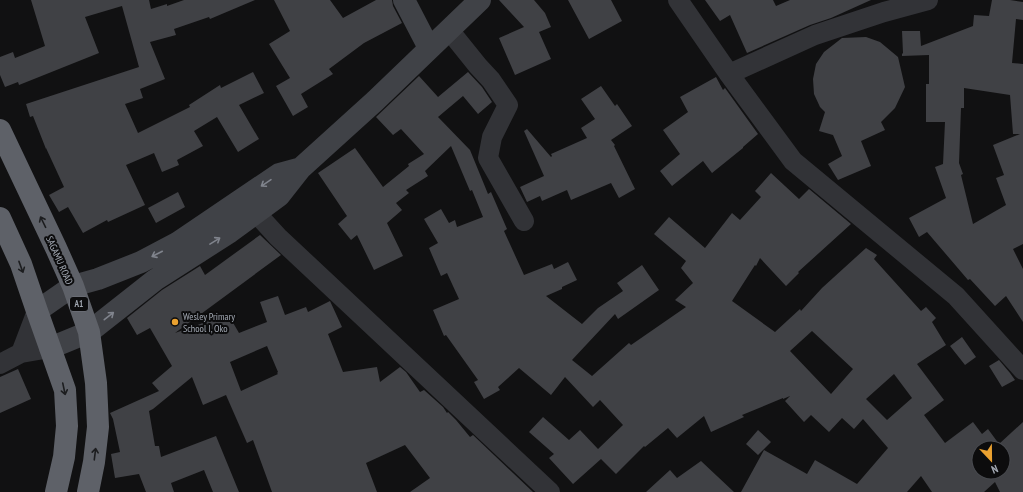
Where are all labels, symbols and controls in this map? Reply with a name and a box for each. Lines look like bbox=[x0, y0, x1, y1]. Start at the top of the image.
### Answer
one-way arrow bbox=[261, 179, 272, 187]
one-way arrow bbox=[39, 216, 46, 228]
street label: SAGAMU ROAD bbox=[43, 234, 76, 287]
one-way arrow bbox=[209, 237, 221, 245]
one-way arrow bbox=[151, 251, 163, 258]
one-way arrow bbox=[18, 260, 26, 272]
road number: A1 bbox=[70, 297, 88, 311]
place label: Wesley Primary School I, Oko bbox=[183, 310, 235, 335]
one-way arrow bbox=[103, 312, 114, 321]
marker: Wesley Primary School I, Oko bbox=[170, 317, 180, 327]
one-way arrow bbox=[61, 382, 69, 395]
north arrow bbox=[971, 440, 1011, 480]
one-way arrow bbox=[91, 448, 99, 461]
text: N bbox=[989, 462, 1000, 477]

